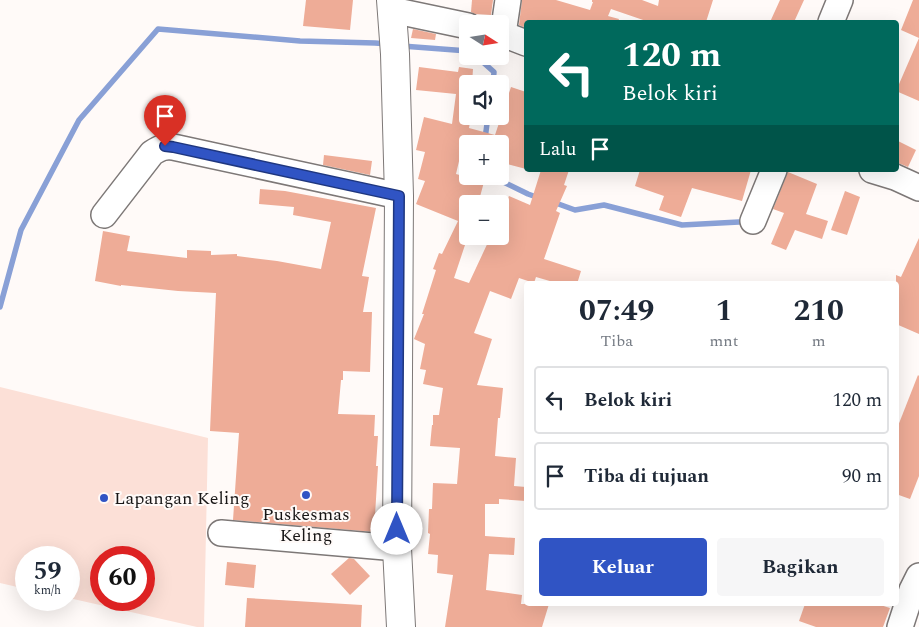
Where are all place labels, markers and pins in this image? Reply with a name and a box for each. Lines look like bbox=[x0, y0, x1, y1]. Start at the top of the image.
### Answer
pin bbox=[144, 95, 186, 146]
place label: Lapangan Keling bbox=[114, 485, 250, 512]
marker: Puskesmas Keling bbox=[300, 489, 312, 501]
marker: Lapangan Keling bbox=[98, 492, 110, 504]
place label: Puskesmas Keling bbox=[262, 501, 350, 549]

